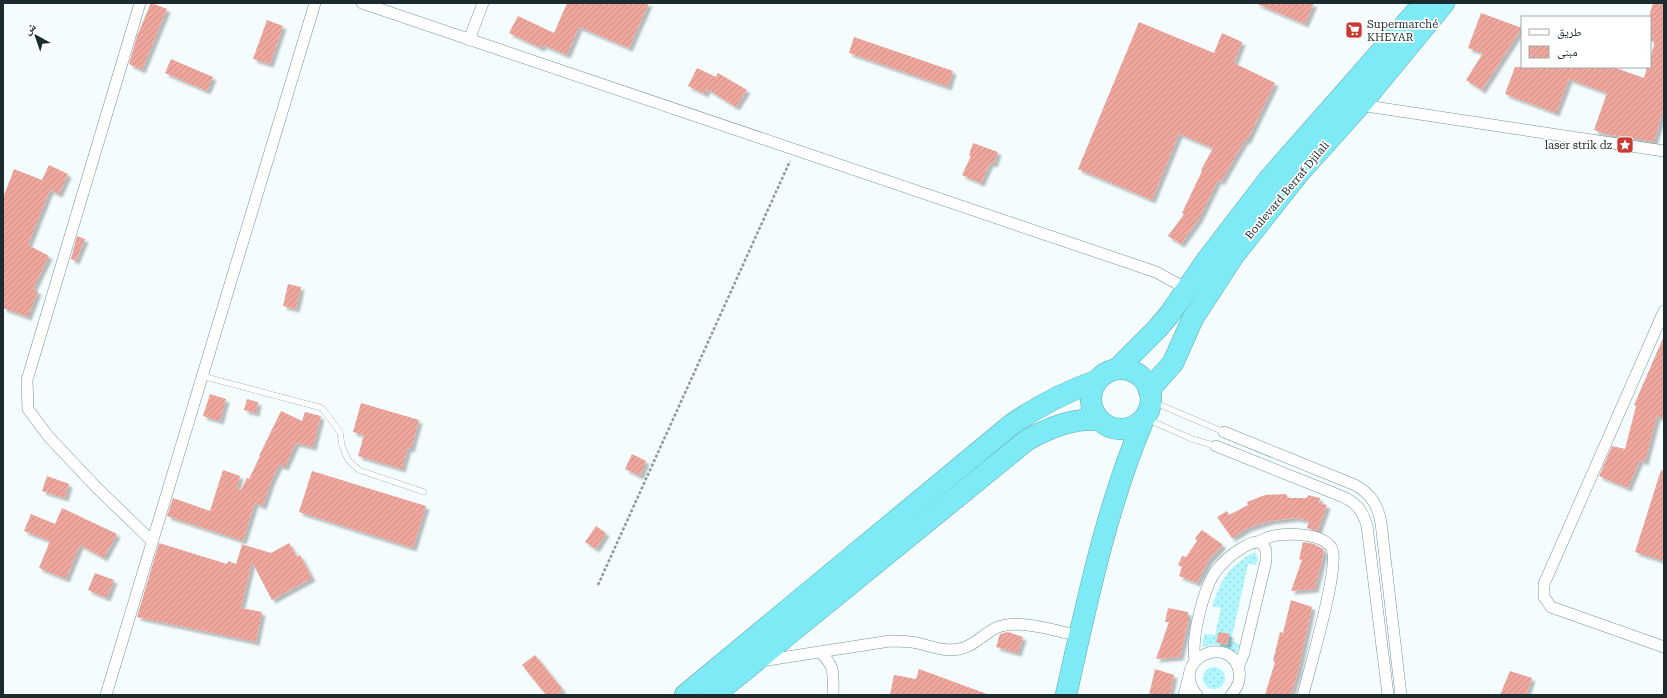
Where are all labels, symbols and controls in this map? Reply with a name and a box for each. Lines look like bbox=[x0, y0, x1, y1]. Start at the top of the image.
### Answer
north arrow bbox=[16, 16, 56, 56]
legend bbox=[1521, 16, 1651, 68]
place label: Supermarché KHEYAR bbox=[1367, 18, 1438, 44]
text: ش bbox=[21, 20, 39, 38]
supermarket icon: Supermarché KHEYAR bbox=[1344, 20, 1364, 40]
text: طريق bbox=[1557, 25, 1582, 39]
text: مبنى bbox=[1557, 45, 1578, 59]
place icon: laser strik dz bbox=[1615, 135, 1635, 155]
street label: Boulevard Berraf Djilali bbox=[1243, 138, 1332, 242]
place label: laser strik dz bbox=[1545, 139, 1612, 152]

